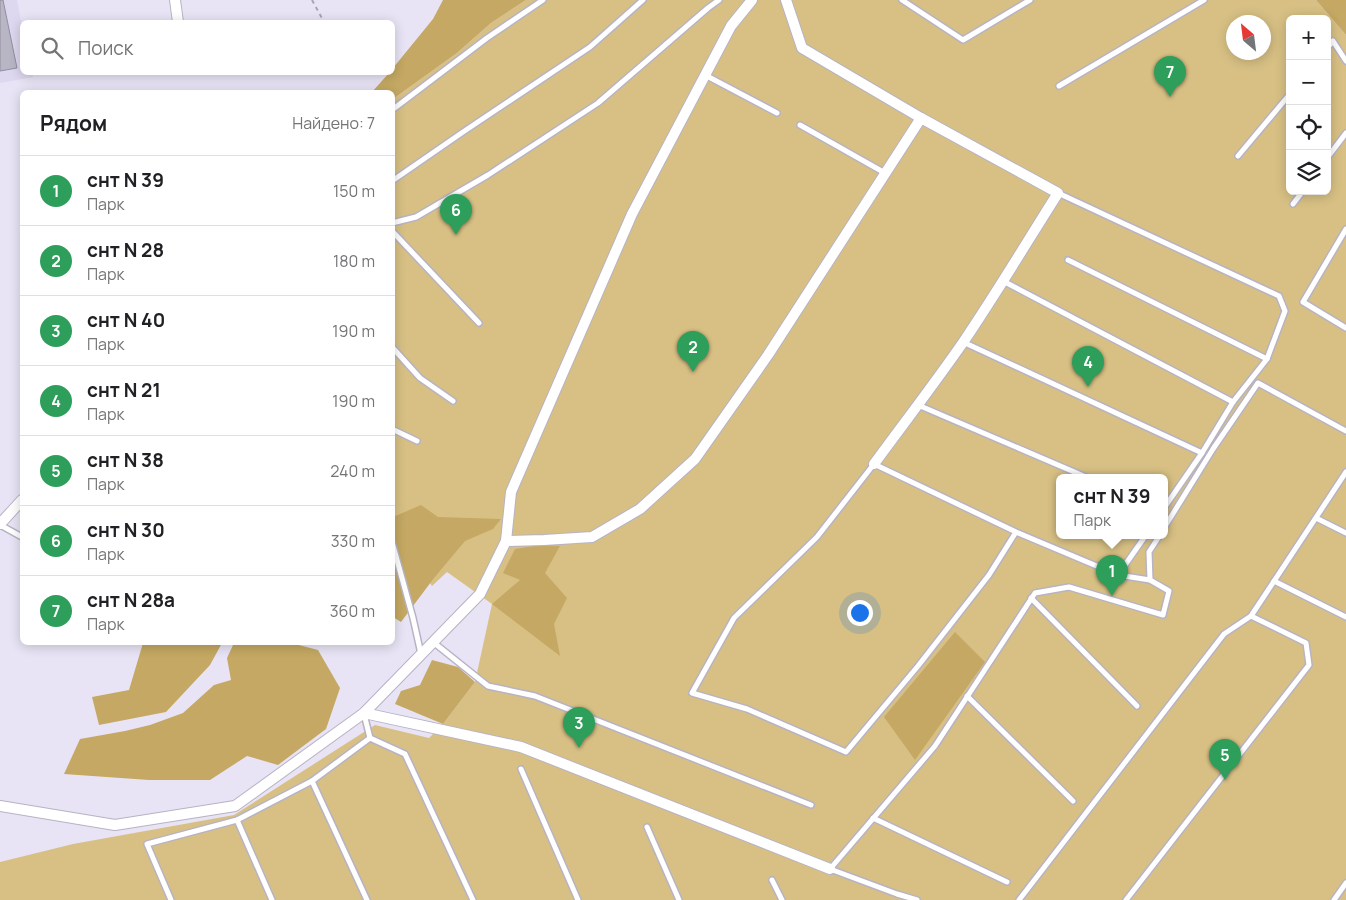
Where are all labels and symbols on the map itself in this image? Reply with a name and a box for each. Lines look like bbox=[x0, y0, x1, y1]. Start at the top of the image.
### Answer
north arrow bbox=[1226, 15, 1271, 60]
pin: 7 bbox=[1154, 56, 1186, 97]
pin: 6 bbox=[440, 194, 472, 235]
pin: 2 bbox=[677, 331, 709, 372]
pin: 4 bbox=[1072, 346, 1104, 387]
pin: 1 bbox=[1096, 555, 1128, 596]
your location bbox=[847, 600, 873, 626]
pin: 3 bbox=[563, 707, 595, 748]
pin: 5 bbox=[1209, 739, 1241, 780]

